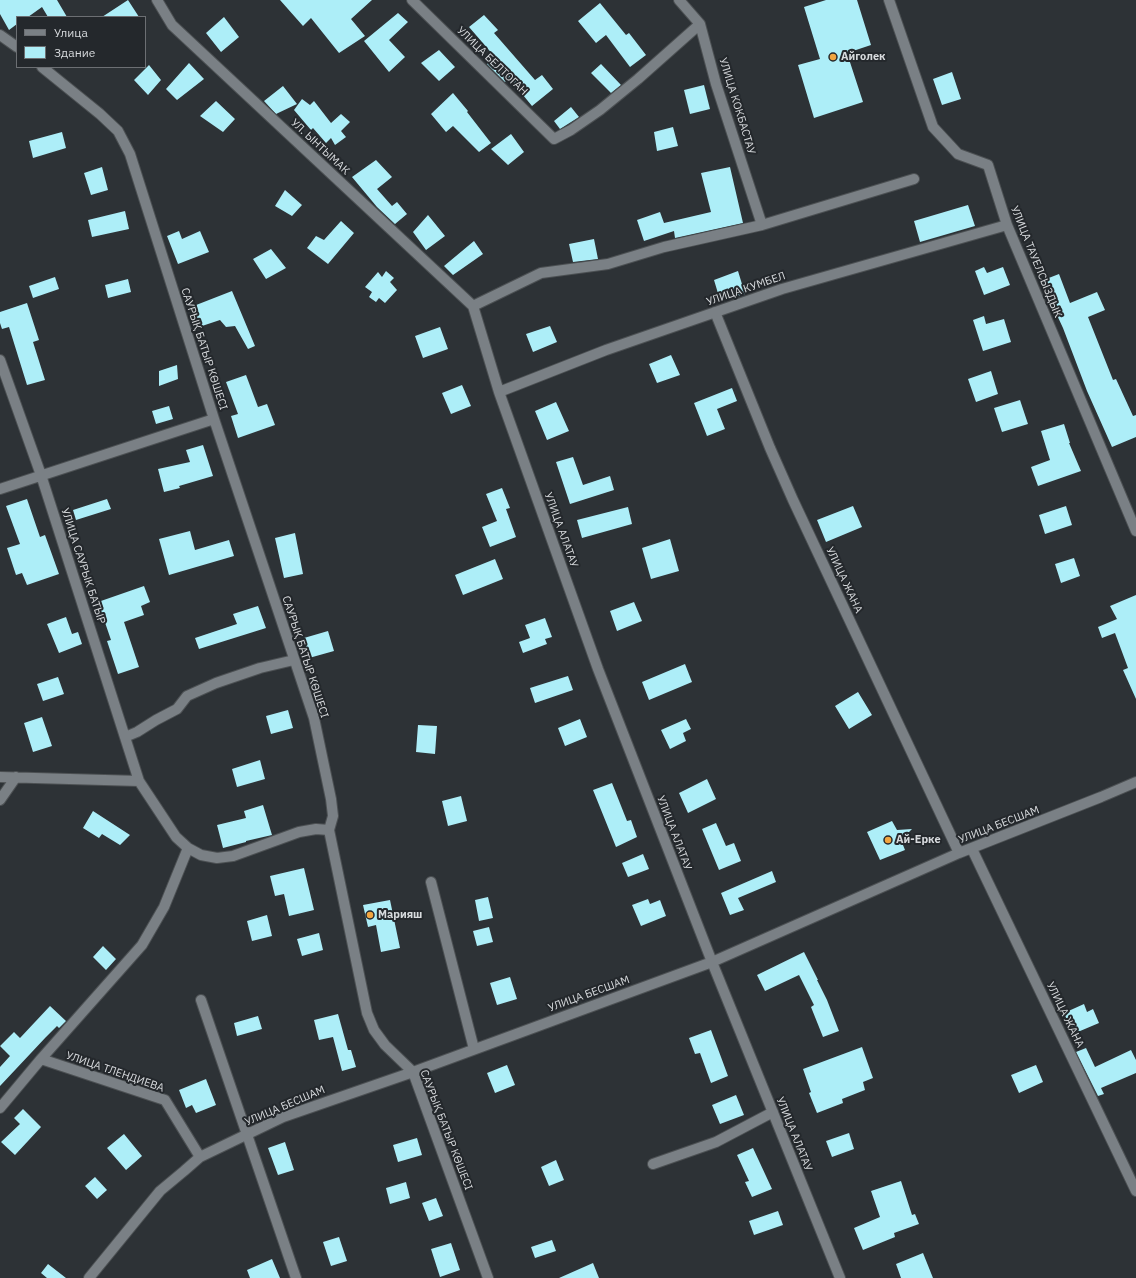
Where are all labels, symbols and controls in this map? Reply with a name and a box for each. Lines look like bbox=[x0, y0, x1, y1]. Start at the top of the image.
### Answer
legend bbox=[16, 16, 146, 68]
street label: УЛИЦА БЕЛТОГАН bbox=[454, 24, 530, 98]
text: Улица bbox=[54, 25, 88, 40]
text: Здание bbox=[54, 45, 95, 60]
place label: Айголек bbox=[841, 50, 886, 64]
marker: Айголек bbox=[828, 52, 838, 62]
street label: УЛИЦА КОКБАСТАУ bbox=[716, 56, 758, 156]
street label: УЛ. ЫНТЫМАК bbox=[288, 116, 352, 178]
street label: УЛИЦА ТАУЕЛСЫЗДЫК bbox=[1007, 204, 1065, 320]
street label: УЛИЦА КУМБЕЛ bbox=[705, 269, 787, 309]
street label: САУРЫҚ БАТЫР КӨШЕСІ bbox=[178, 286, 230, 412]
street label: УЛИЦА АЛАТАУ bbox=[541, 491, 581, 569]
street label: УЛИЦА САУРЫК БАТЫР bbox=[58, 506, 108, 626]
street label: УЛИЦА ЖАНА bbox=[823, 545, 865, 615]
street label: САУРЫҚ БАТЫР КӨШЕСІ bbox=[279, 594, 331, 720]
street label: УЛИЦА АЛАТАУ bbox=[654, 794, 694, 872]
street label: УЛИЦА БЕСШАМ bbox=[957, 803, 1041, 847]
place label: Ай-Ерке bbox=[896, 833, 941, 847]
marker: Ай-Ерке bbox=[883, 835, 893, 845]
place label: Марияш bbox=[378, 908, 422, 922]
marker: Марияш bbox=[365, 910, 375, 920]
street label: УЛИЦА БЕСШАМ bbox=[546, 973, 632, 1015]
street label: УЛИЦА ЖАНА bbox=[1043, 980, 1087, 1050]
street label: УЛИЦА ТЛЕНДИЕВА bbox=[64, 1049, 166, 1095]
street label: САУРЫҚ БАТЫР КӨШЕСІ bbox=[417, 1068, 475, 1192]
street label: УЛИЦА БЕСШАМ bbox=[243, 1083, 327, 1129]
street label: УЛИЦА АЛАТАУ bbox=[773, 1095, 815, 1173]

